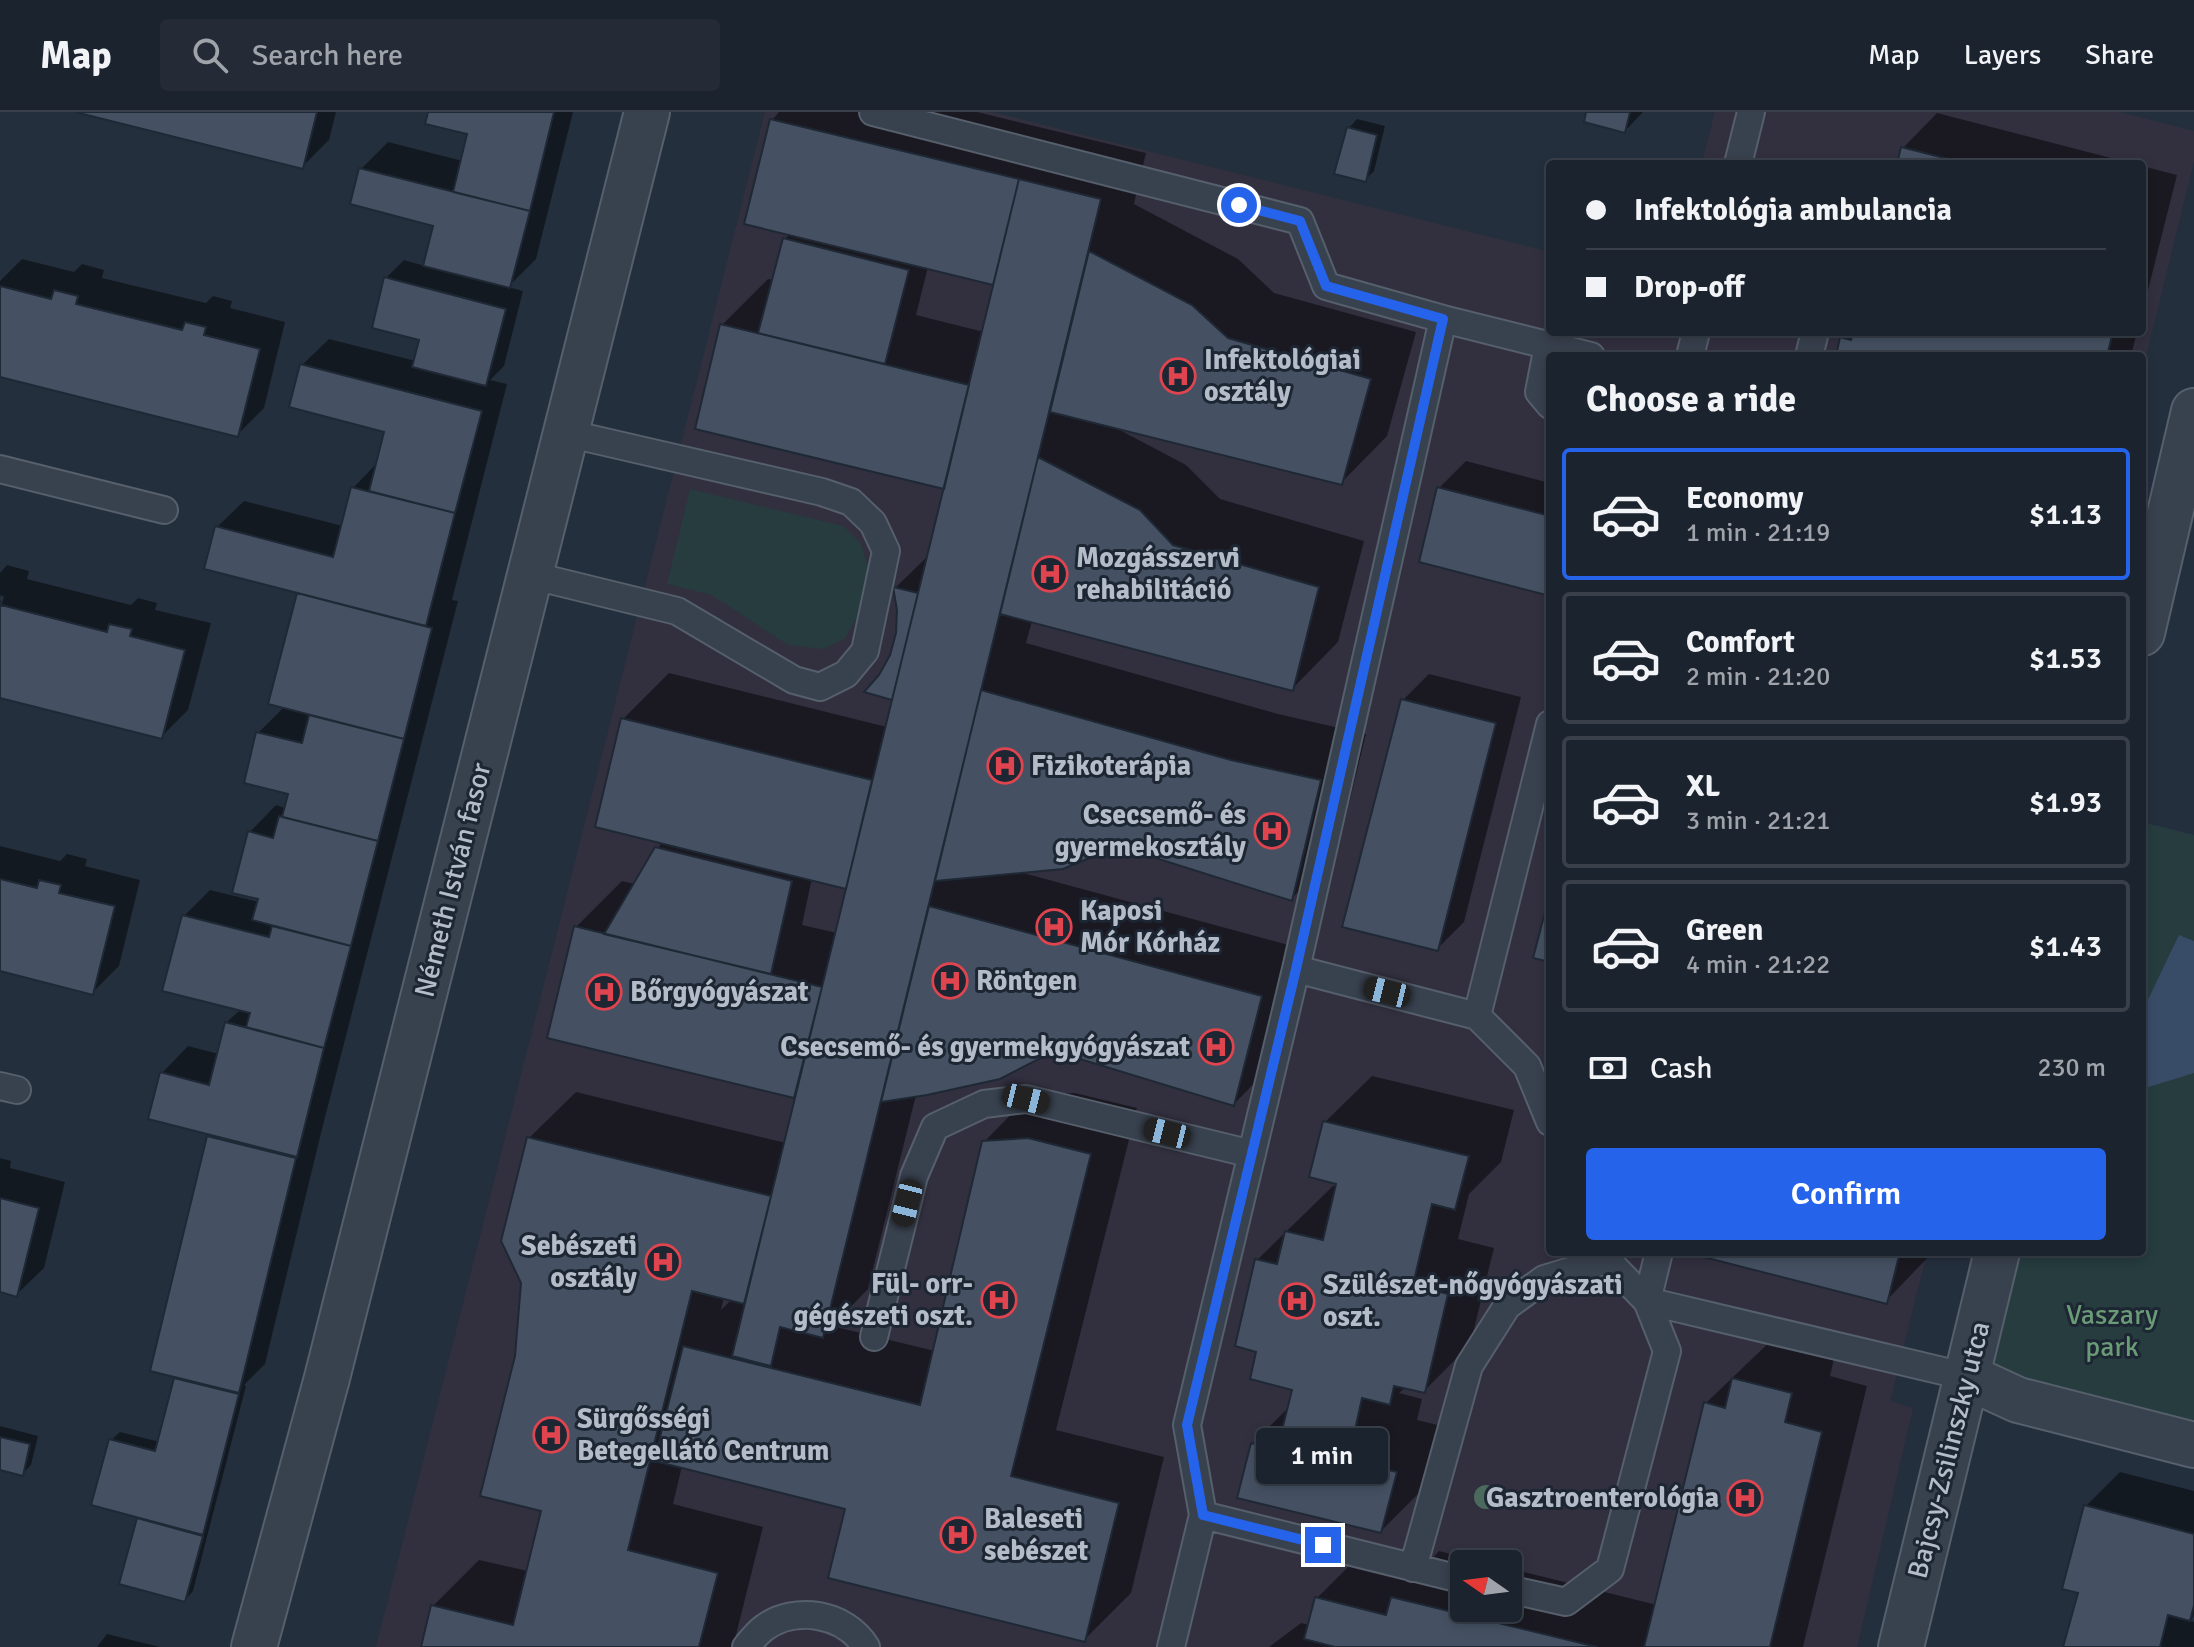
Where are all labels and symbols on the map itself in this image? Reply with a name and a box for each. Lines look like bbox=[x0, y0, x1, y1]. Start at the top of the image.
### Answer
route start bbox=[1221, 187, 1257, 223]
place label: Infektológiai osztály bbox=[1204, 343, 1361, 409]
hospital icon: Infektológiai osztály bbox=[1159, 357, 1197, 395]
place label: Mozgásszervi rehabilitáció bbox=[1076, 541, 1240, 607]
hospital icon: Mozgásszervi rehabilitáció bbox=[1031, 555, 1069, 593]
hospital icon: Fizikoterápia bbox=[986, 747, 1024, 785]
place label: Fizikoterápia bbox=[1031, 749, 1191, 783]
street label: Németh István fasor bbox=[407, 759, 499, 1001]
place label: Csecsemő- és gyermekosztály bbox=[1055, 798, 1246, 864]
hospital icon: Csecsemő- és gyermekosztály bbox=[1253, 812, 1291, 850]
place label: Kaposi Mór Kórház bbox=[1080, 894, 1220, 960]
hospital icon: Kaposi Mór Kórház bbox=[1035, 908, 1073, 946]
hospital icon: Röntgen bbox=[931, 962, 969, 1000]
place label: Röntgen bbox=[976, 964, 1077, 998]
hospital icon: Bőrgyógyászat bbox=[585, 973, 623, 1011]
place label: Bőrgyógyászat bbox=[630, 975, 809, 1009]
car bbox=[1361, 975, 1413, 1009]
hospital icon: Csecsemő- és gyermekgyógyászat bbox=[1197, 1028, 1235, 1066]
place label: Csecsemő- és gyermekgyógyászat bbox=[780, 1030, 1191, 1064]
car bbox=[1000, 1082, 1052, 1116]
car bbox=[1141, 1116, 1193, 1150]
car bbox=[890, 1177, 924, 1229]
place label: Sebészeti osztály bbox=[521, 1229, 637, 1295]
hospital icon: Sebészeti osztály bbox=[644, 1243, 682, 1281]
place label: Fül- orr- gégészeti oszt. bbox=[793, 1267, 973, 1333]
place label: Szülészet-nőgyógyászati oszt. bbox=[1323, 1268, 1623, 1334]
hospital icon: Fül- orr- gégészeti oszt. bbox=[980, 1281, 1018, 1319]
hospital icon: Szülészet-nőgyógyászati oszt. bbox=[1278, 1282, 1316, 1320]
park label: Vaszary park bbox=[2066, 1298, 2158, 1364]
street label: Bajcsy-Zsilinszky utca bbox=[1901, 1318, 1997, 1582]
place label: Sürgősségi Betegellátó Centrum bbox=[577, 1402, 829, 1468]
hospital icon: Sürgősségi Betegellátó Centrum bbox=[532, 1416, 570, 1454]
callout: 1 min bbox=[1257, 1429, 1389, 1485]
hospital icon: Gasztroenterológia bbox=[1726, 1479, 1764, 1517]
place label: Gasztroenterológia bbox=[1486, 1481, 1719, 1515]
place label: Baleseti sebészet bbox=[984, 1502, 1089, 1568]
hospital icon: Baleseti sebészet bbox=[939, 1516, 977, 1554]
route end bbox=[1305, 1527, 1341, 1563]
north arrow bbox=[1450, 1550, 1522, 1622]

